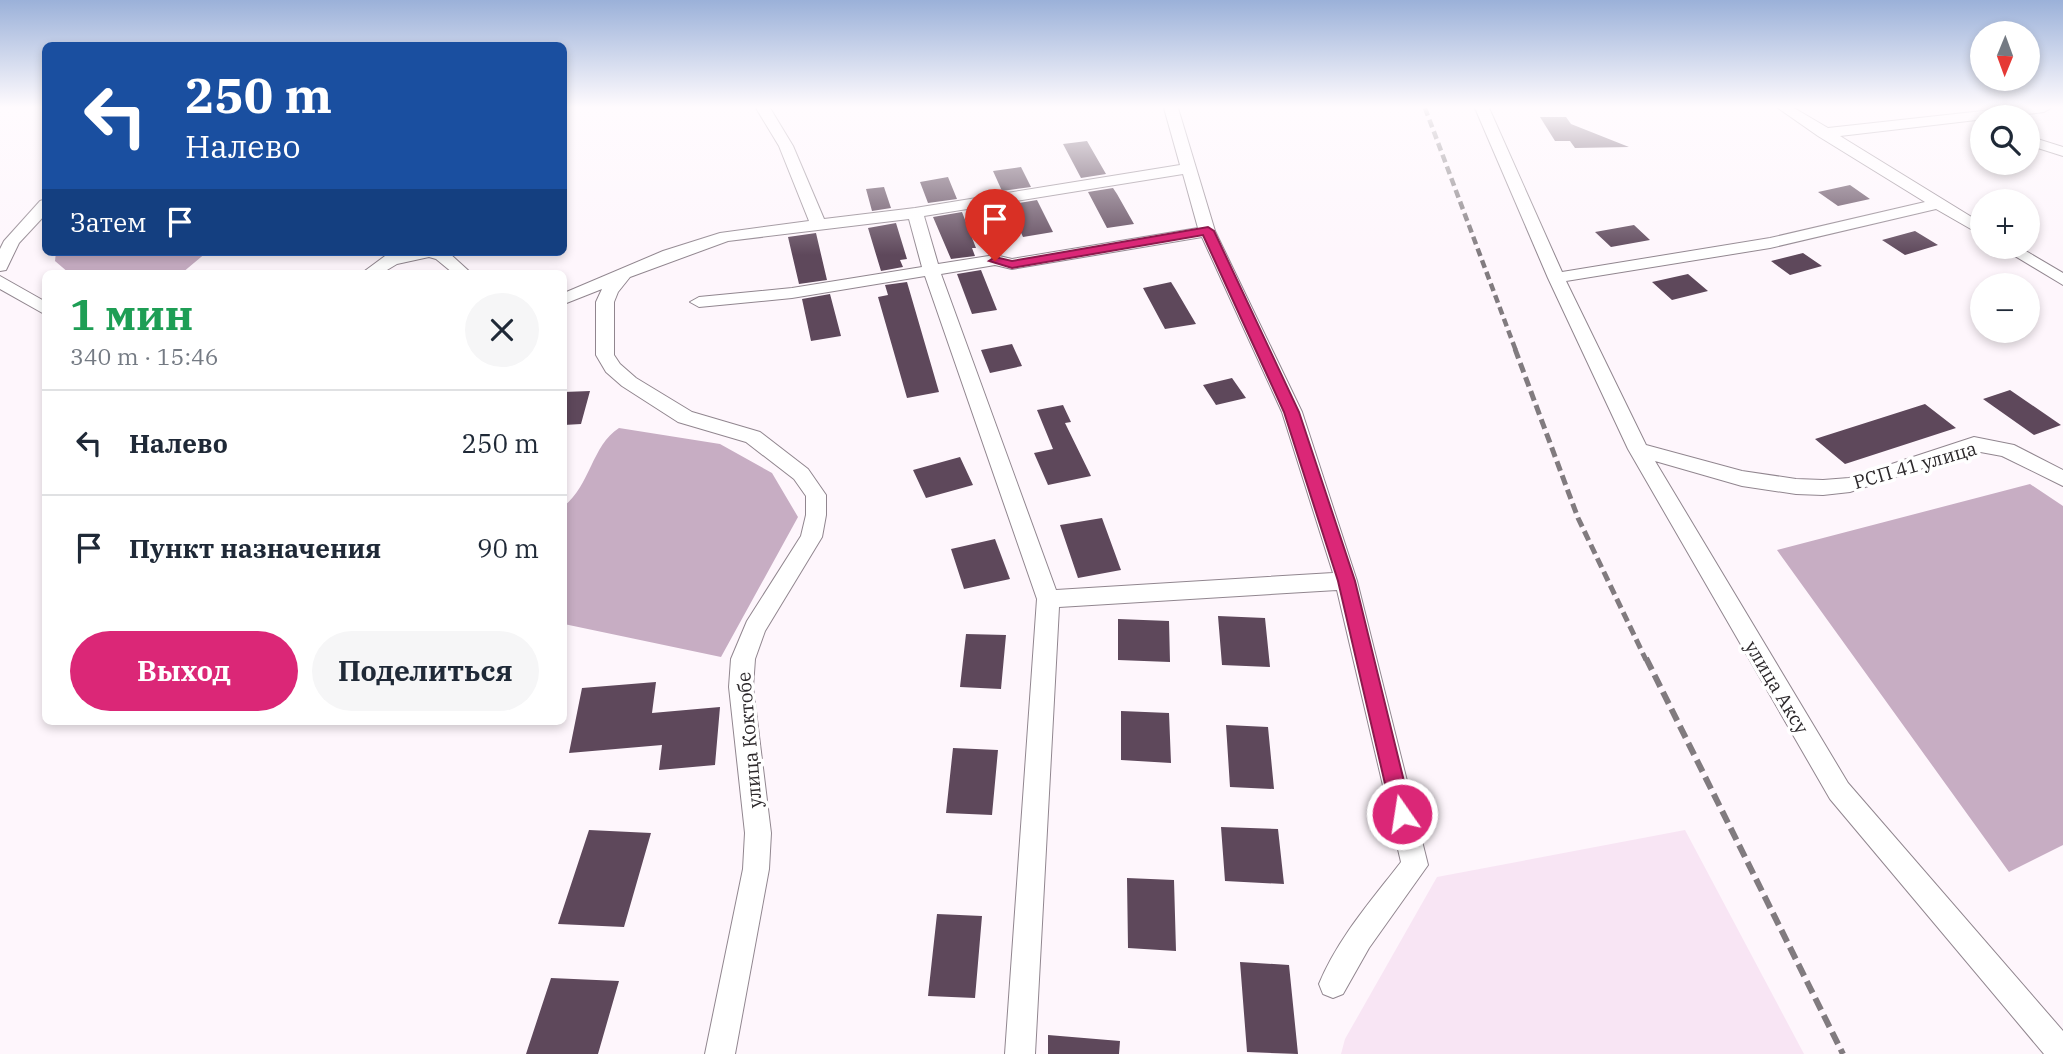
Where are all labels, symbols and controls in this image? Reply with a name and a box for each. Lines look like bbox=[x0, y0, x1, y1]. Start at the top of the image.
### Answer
north arrow bbox=[1970, 21, 2040, 91]
map controls bbox=[1970, 21, 2040, 343]
text: 250 m bbox=[185, 63, 332, 126]
icon: left bbox=[70, 70, 161, 161]
button: search bbox=[1970, 105, 2040, 175]
text: Налево bbox=[185, 125, 301, 167]
pin bbox=[965, 189, 1025, 261]
button: + bbox=[1970, 189, 2040, 259]
icon: arrive bbox=[976, 200, 1014, 238]
icon: arrive bbox=[161, 203, 199, 241]
text: Затем bbox=[70, 205, 147, 239]
button: − bbox=[1970, 273, 2040, 343]
text: 1 мин bbox=[70, 287, 193, 342]
button: close bbox=[465, 293, 539, 367]
text: 340 m · 15:46 bbox=[70, 341, 219, 371]
icon: left bbox=[70, 424, 108, 462]
text: Налево bbox=[129, 426, 228, 460]
text: 250 m bbox=[461, 426, 539, 460]
street label: РСП 41 улица bbox=[1851, 436, 1979, 494]
icon: arrive bbox=[70, 529, 108, 567]
text: Пункт назначения bbox=[129, 531, 381, 565]
text: 90 m bbox=[477, 531, 539, 565]
button: Выход bbox=[70, 631, 298, 711]
button: Поделиться bbox=[312, 631, 539, 711]
street label: улица Аксу bbox=[1740, 636, 1815, 739]
street label: улица Коктобе bbox=[731, 671, 767, 809]
position arrow bbox=[1365, 777, 1439, 851]

